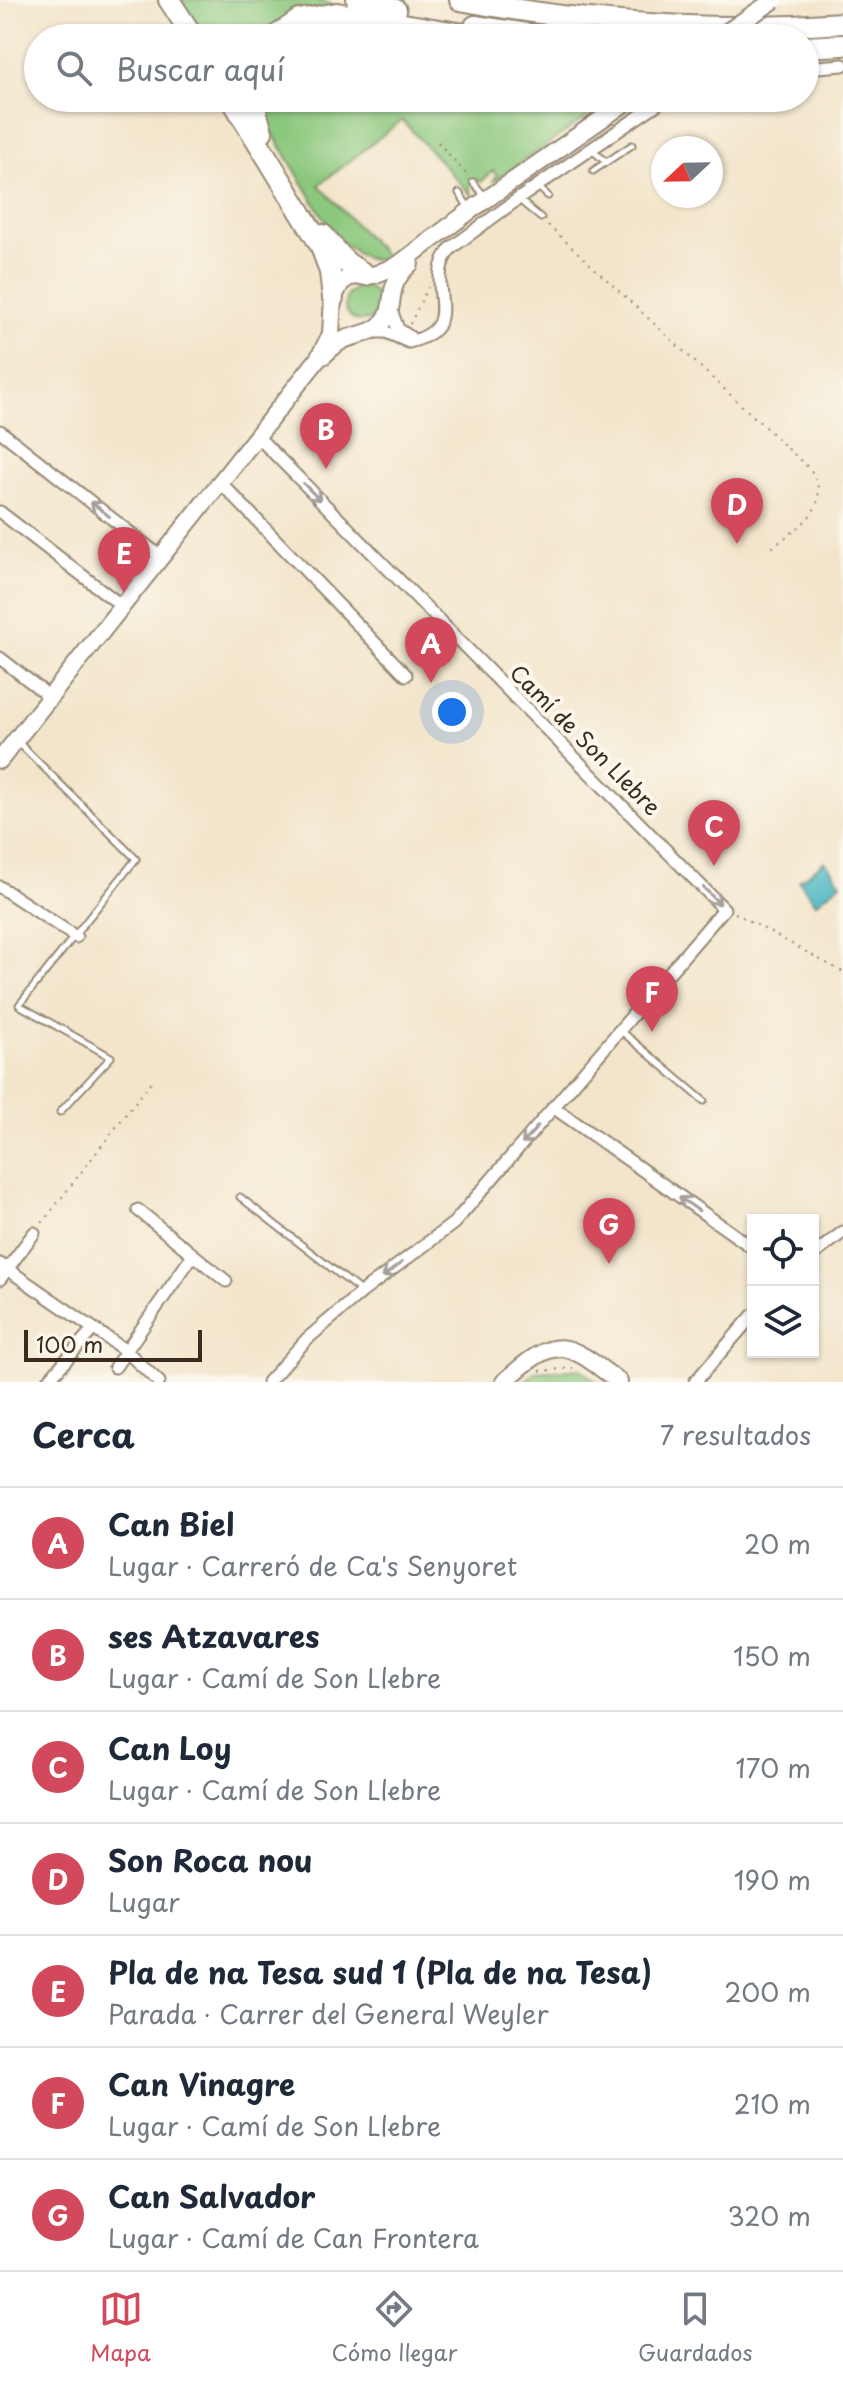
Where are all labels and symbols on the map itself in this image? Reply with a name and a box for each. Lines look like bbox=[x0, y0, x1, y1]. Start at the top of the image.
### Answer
north arrow bbox=[651, 136, 723, 208]
pin: B bbox=[300, 403, 352, 469]
pin: D bbox=[711, 478, 763, 544]
one-way arrow bbox=[302, 482, 321, 501]
one-way arrow bbox=[90, 500, 111, 517]
pin: E bbox=[98, 527, 150, 593]
pin: A bbox=[405, 617, 457, 683]
street label: Camí de Son Llebre bbox=[503, 656, 669, 822]
your location bbox=[432, 692, 472, 732]
pin: C bbox=[688, 800, 740, 866]
one-way arrow bbox=[702, 886, 721, 906]
pin: F bbox=[626, 966, 678, 1032]
one-way arrow bbox=[521, 1124, 539, 1144]
one-way arrow bbox=[678, 1195, 700, 1212]
pin: G bbox=[583, 1198, 635, 1264]
one-way arrow bbox=[381, 1261, 403, 1278]
scale bar bbox=[24, 1326, 202, 1362]

